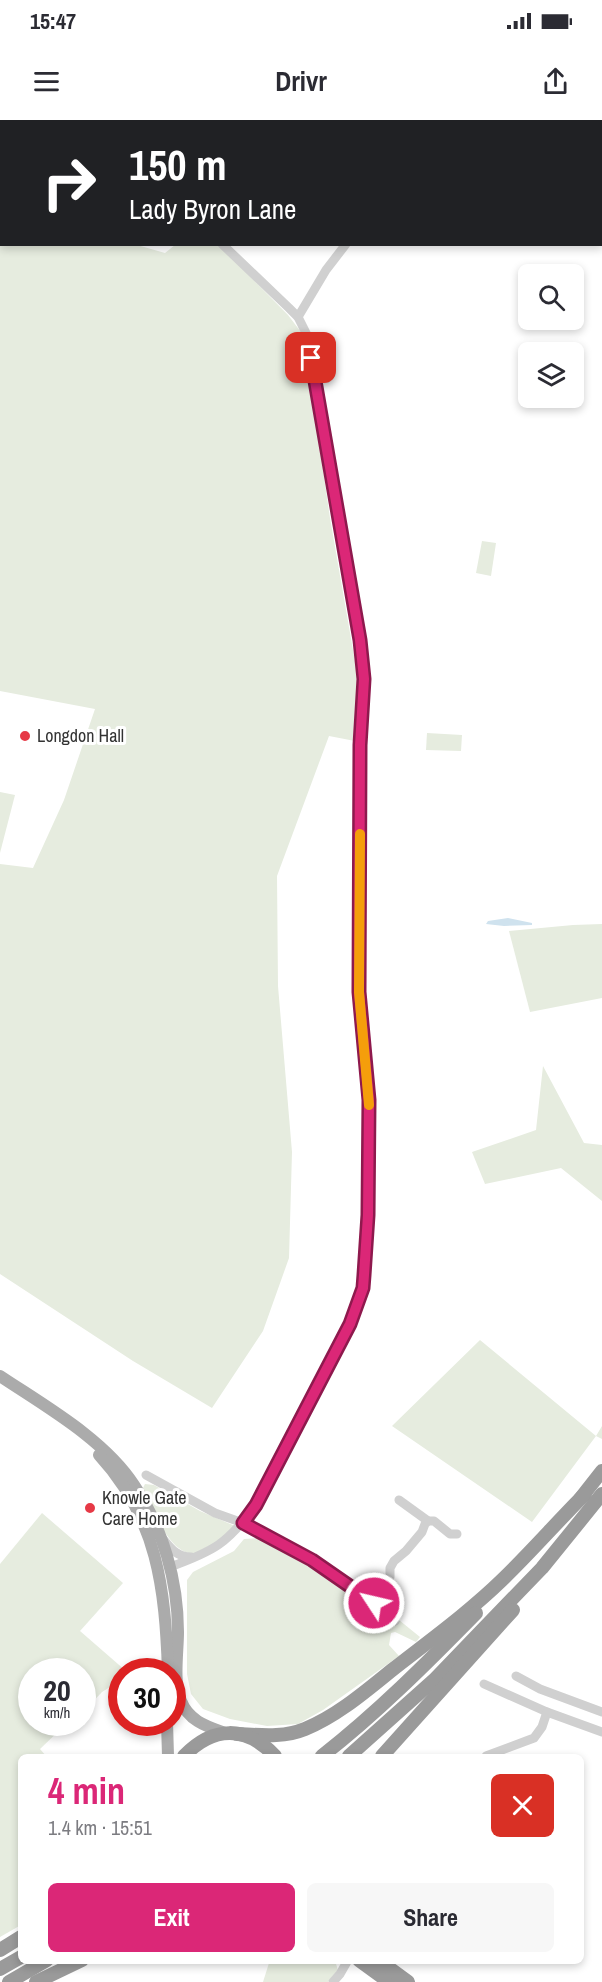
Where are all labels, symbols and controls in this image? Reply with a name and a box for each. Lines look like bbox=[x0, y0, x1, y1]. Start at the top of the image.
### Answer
text: 15:47 bbox=[30, 6, 76, 36]
text: Drivr bbox=[275, 63, 327, 99]
icon: menu bbox=[30, 65, 63, 98]
icon: share bbox=[539, 65, 572, 98]
text: 150 m bbox=[129, 137, 227, 193]
icon: right bbox=[30, 144, 108, 222]
text: Lady Byron Lane bbox=[129, 191, 296, 227]
map controls bbox=[518, 264, 584, 408]
button: search bbox=[518, 264, 584, 330]
pin bbox=[285, 332, 336, 383]
icon: arrive bbox=[294, 341, 327, 374]
button: layers bbox=[518, 342, 584, 408]
place label: Longdon Hall bbox=[37, 723, 124, 748]
marker: Longdon Hall bbox=[18, 729, 32, 743]
place label: Knowle Gate Care Home bbox=[102, 1485, 187, 1531]
marker: Knowle Gate Care Home bbox=[83, 1501, 97, 1515]
position arrow bbox=[342, 1571, 406, 1635]
speed limit sign: 30 bbox=[108, 1658, 186, 1736]
text: 20 bbox=[43, 1670, 71, 1710]
text: km/h bbox=[44, 1702, 70, 1723]
text: 4 min bbox=[48, 1767, 125, 1815]
button: close bbox=[491, 1774, 554, 1837]
text: 1.4 km · 15:51 bbox=[48, 1814, 152, 1841]
button: Exit bbox=[48, 1883, 295, 1952]
button: Share bbox=[307, 1883, 554, 1952]

